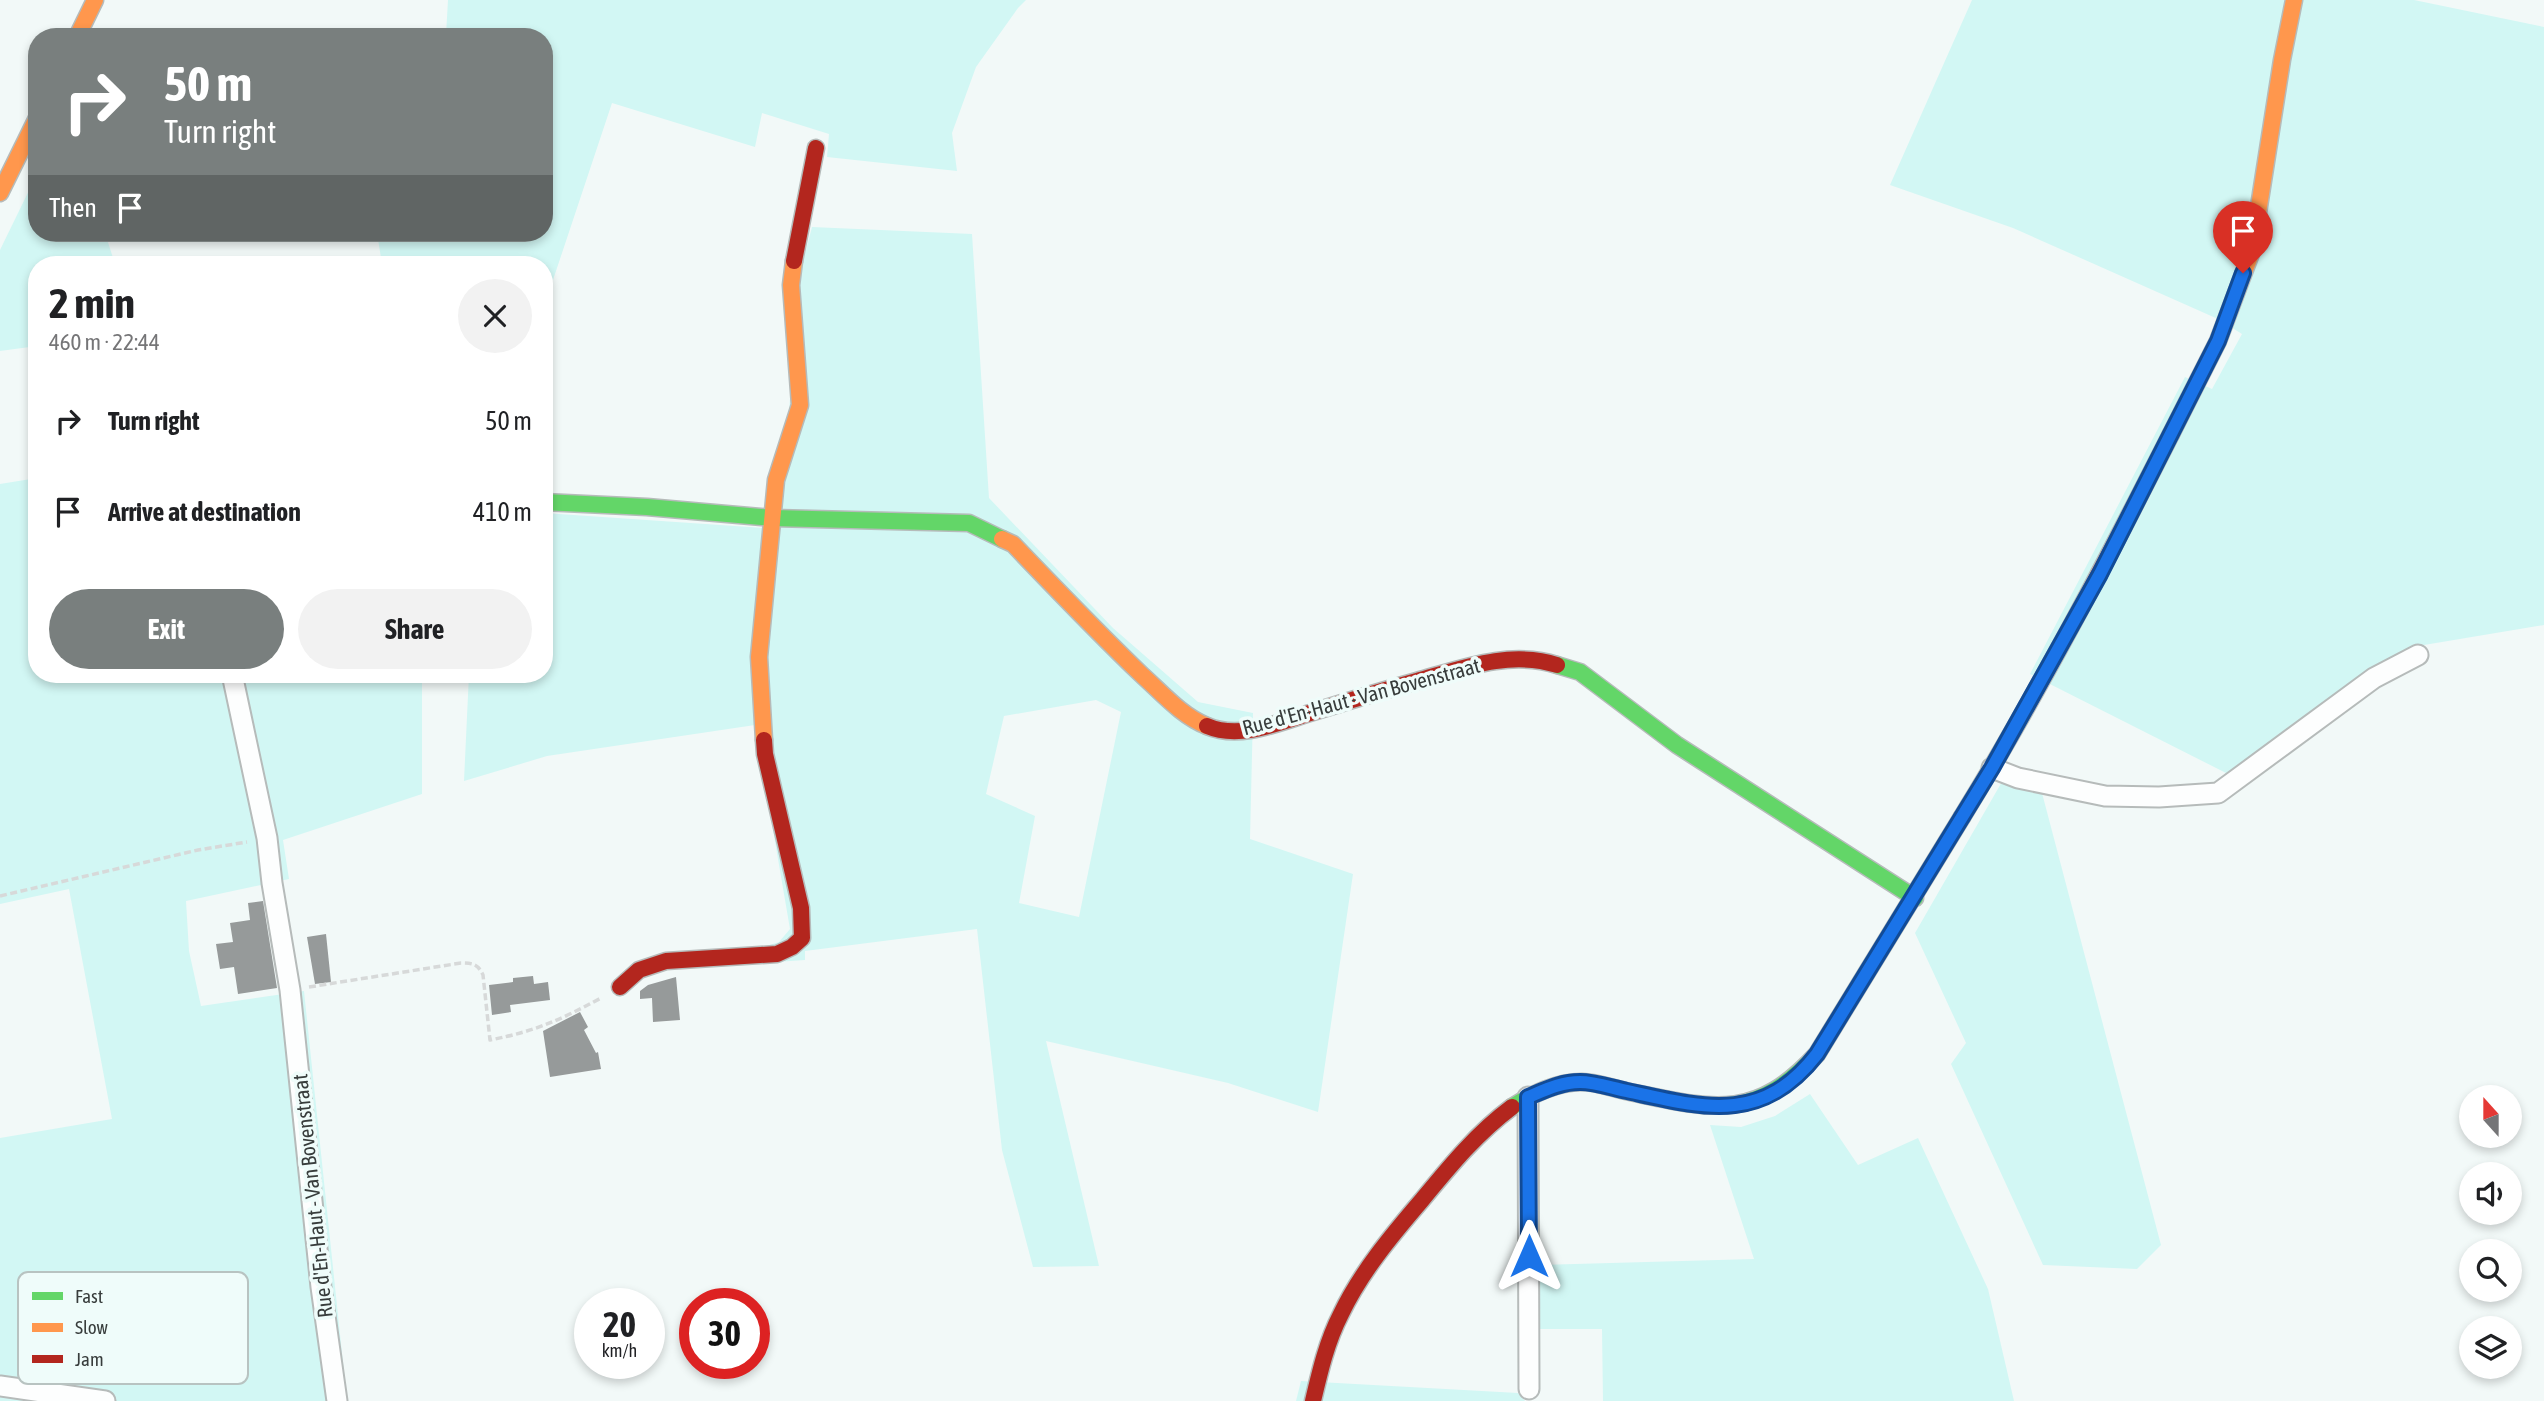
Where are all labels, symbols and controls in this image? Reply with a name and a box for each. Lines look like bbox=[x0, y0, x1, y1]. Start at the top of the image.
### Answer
text: 50 m bbox=[164, 55, 252, 111]
icon: right bbox=[49, 56, 140, 147]
text: Turn right bbox=[164, 113, 277, 150]
icon: arrive bbox=[111, 189, 149, 227]
text: Then bbox=[49, 193, 97, 223]
pin bbox=[2213, 201, 2273, 273]
icon: arrive bbox=[2224, 212, 2262, 250]
text: 2 min bbox=[49, 279, 135, 327]
button: close bbox=[458, 279, 532, 353]
text: 460 m · 22:44 bbox=[49, 329, 160, 355]
icon: right bbox=[49, 402, 87, 440]
text: Turn right bbox=[108, 406, 199, 436]
text: 50 m bbox=[485, 406, 532, 436]
icon: arrive bbox=[49, 493, 87, 531]
text: Arrive at destination bbox=[108, 497, 301, 527]
text: 410 m bbox=[473, 497, 532, 527]
button: Exit bbox=[49, 589, 284, 669]
button: Share bbox=[298, 589, 532, 669]
street label: Rue d'En-Haut - Van Bovenstraat bbox=[1240, 653, 1482, 739]
street label: Rue d'En-Haut - Van Bovenstraat bbox=[287, 1073, 337, 1319]
north arrow bbox=[2459, 1085, 2522, 1148]
map controls bbox=[2459, 1085, 2522, 1379]
button: sound bbox=[2459, 1162, 2522, 1225]
position arrow bbox=[1492, 1219, 1566, 1293]
button: search bbox=[2459, 1239, 2522, 1302]
legend bbox=[18, 1272, 248, 1384]
text: Fast bbox=[75, 1285, 103, 1307]
speed limit sign: 30 bbox=[679, 1288, 770, 1379]
text: 20 bbox=[603, 1304, 636, 1344]
text: Slow bbox=[75, 1316, 109, 1338]
button: layers bbox=[2459, 1316, 2522, 1379]
text: km/h bbox=[602, 1340, 637, 1361]
text: Jam bbox=[75, 1348, 104, 1370]

